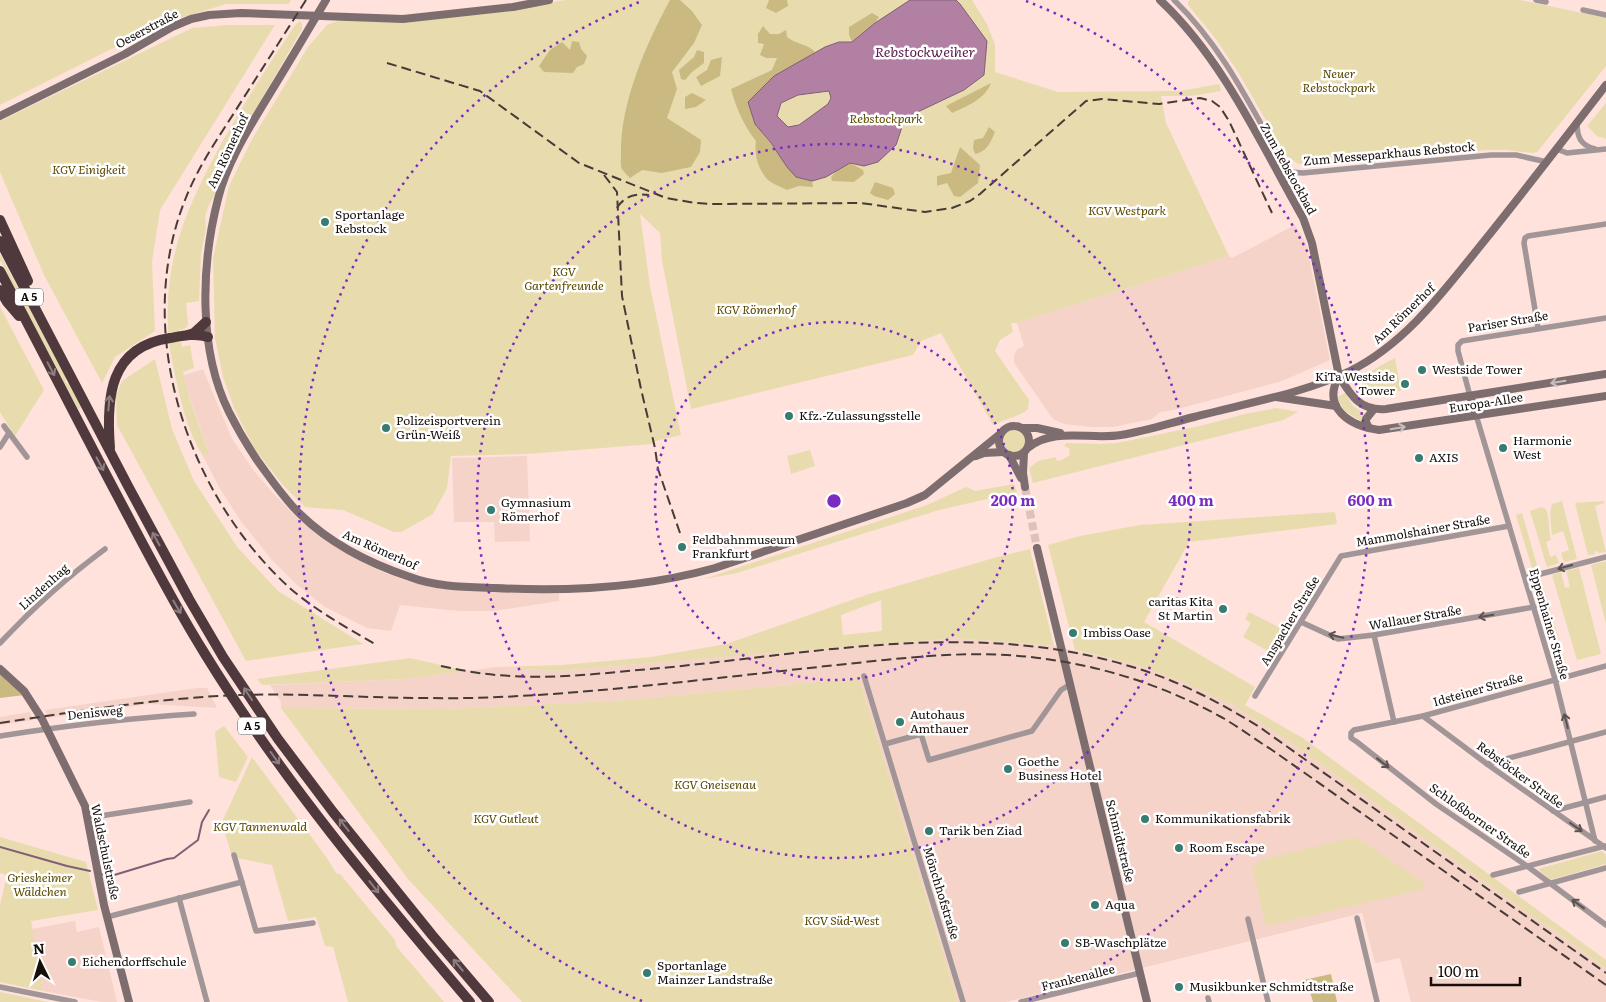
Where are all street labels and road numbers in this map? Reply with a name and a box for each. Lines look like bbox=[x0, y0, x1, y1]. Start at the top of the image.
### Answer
street label: Oeserstraße bbox=[112, 4, 181, 52]
street label: Am Römerhof bbox=[202, 109, 253, 191]
street label: Zum Rebstockbad bbox=[1256, 120, 1322, 218]
street label: Zum Messeparkhaus Rebstock bbox=[1303, 136, 1476, 169]
street label: Am Römerhof bbox=[1368, 278, 1439, 348]
road number: A 5 bbox=[15, 288, 43, 306]
street label: Pariser Straße bbox=[1466, 306, 1549, 336]
street label: Europa-Allee bbox=[1448, 387, 1524, 417]
street label: Mammolshainer Straße bbox=[1354, 509, 1491, 551]
street label: Am Römerhof bbox=[340, 524, 422, 574]
street label: Lindenhag bbox=[14, 559, 73, 614]
street label: Eppenhainer Straße bbox=[1525, 566, 1574, 681]
street label: Anspacher Straße bbox=[1255, 572, 1323, 669]
street label: Wallauer Straße bbox=[1367, 600, 1462, 634]
street label: Idsteiner Straße bbox=[1431, 668, 1525, 710]
street label: Denisweg bbox=[66, 700, 124, 724]
road number: A 5 bbox=[238, 718, 266, 734]
street label: Rebstöcker Straße bbox=[1473, 736, 1568, 812]
street label: Schloßborner Straße bbox=[1426, 778, 1535, 862]
street label: Schmidtstraße bbox=[1102, 797, 1140, 884]
street label: Waldschulstraße bbox=[87, 802, 125, 901]
street label: Mönchhofstraße bbox=[919, 844, 965, 941]
street label: Frankenallee bbox=[1039, 959, 1116, 995]

